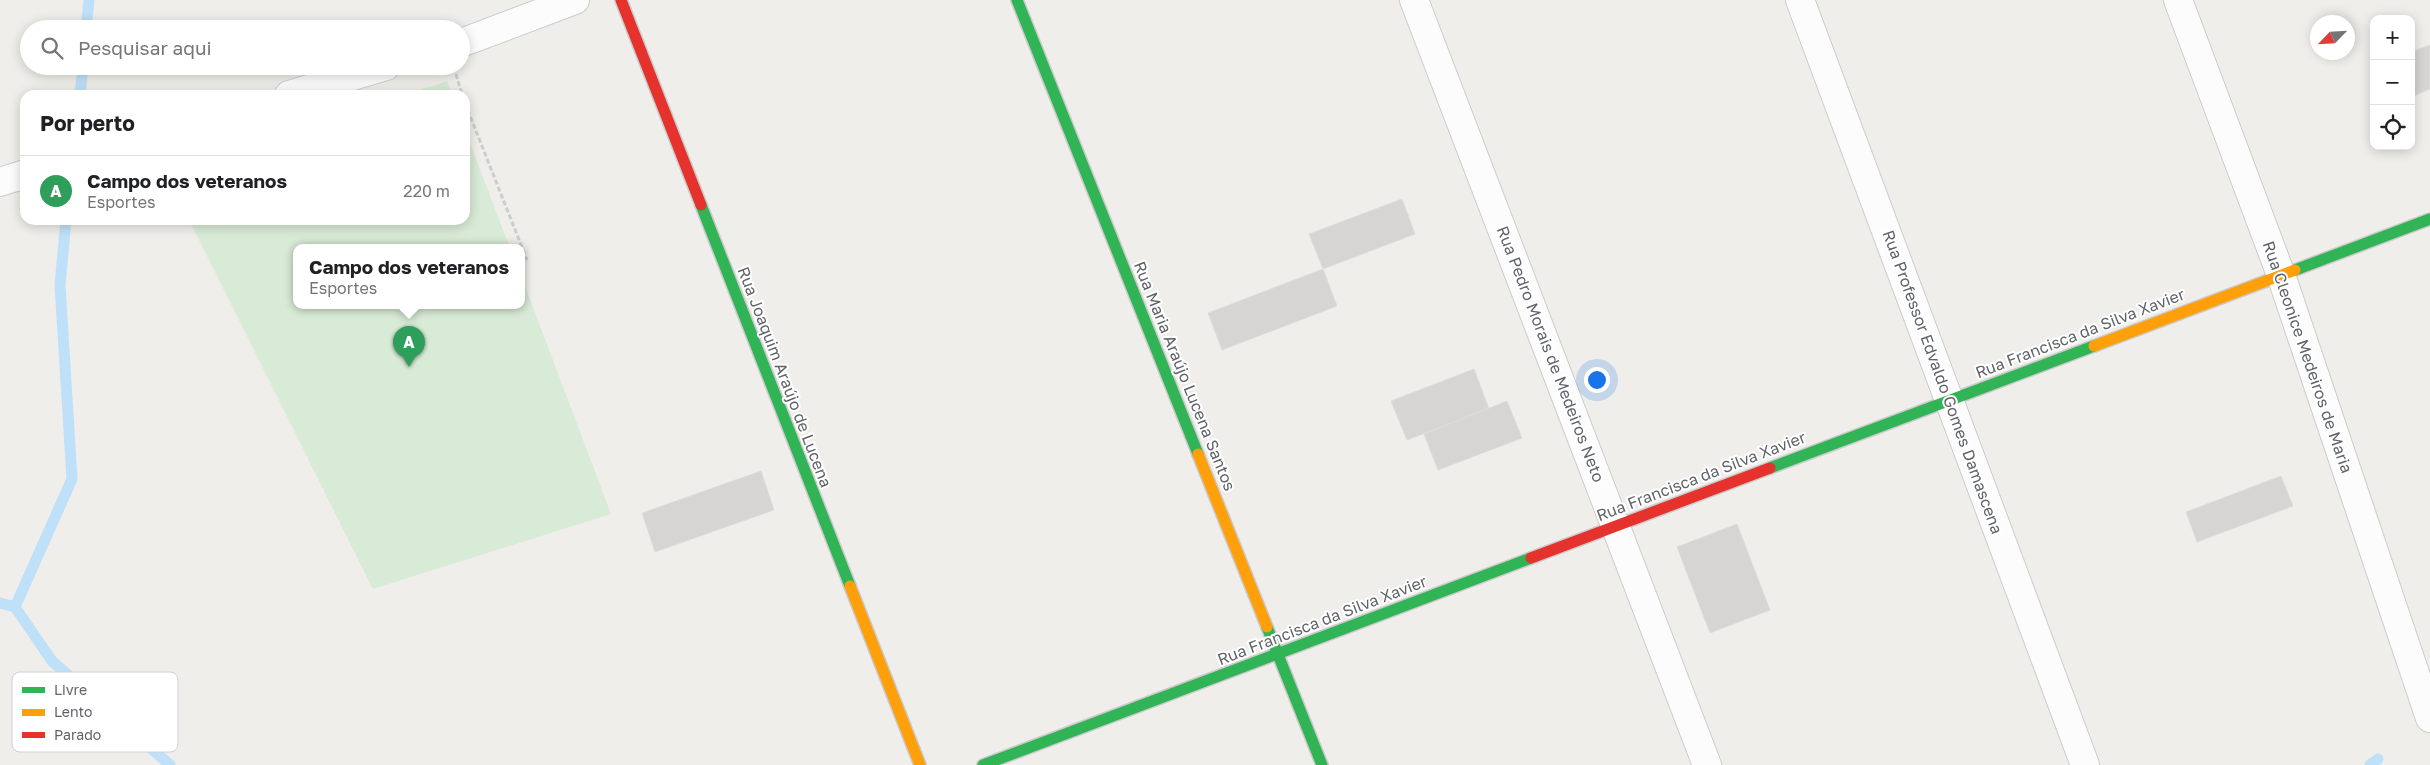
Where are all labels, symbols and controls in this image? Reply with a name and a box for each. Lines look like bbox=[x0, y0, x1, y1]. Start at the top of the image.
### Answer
north arrow bbox=[2310, 15, 2355, 60]
map controls bbox=[2370, 15, 2415, 150]
button: + bbox=[2370, 15, 2415, 60]
search box bbox=[20, 20, 470, 75]
icon: search bbox=[38, 34, 66, 62]
text: Pesquisar aqui bbox=[78, 36, 212, 59]
button: − bbox=[2370, 60, 2415, 105]
button: locate bbox=[2370, 105, 2415, 150]
text: Por perto bbox=[40, 110, 135, 136]
text: Campo dos veteranos bbox=[87, 169, 287, 192]
text: A bbox=[50, 181, 62, 201]
text: 220 m bbox=[403, 181, 450, 201]
text: Esportes bbox=[87, 192, 155, 212]
street label: Rua Pedro Morais de Medeiros Neto bbox=[1493, 223, 1609, 485]
street label: Rua Professor Edvaldo Gomes Damascena bbox=[1879, 227, 2007, 537]
street label: Rua Cleonice Medeiros de Maria bbox=[2259, 238, 2357, 476]
popup bbox=[293, 244, 525, 309]
text: Campo dos veteranos bbox=[309, 255, 509, 278]
street label: Rua Maria Araújo Lucena Santos bbox=[1130, 258, 1240, 494]
street label: Rua Joaquim Araújo de Lucena bbox=[734, 264, 836, 490]
text: Esportes bbox=[309, 278, 377, 298]
street label: Rua Francisca da Silva Xavier bbox=[1972, 284, 2188, 382]
pin: A bbox=[393, 326, 425, 367]
your location bbox=[1584, 367, 1610, 393]
street label: Rua Francisca da Silva Xavier bbox=[1593, 427, 1809, 525]
street label: Rua Francisca da Silva Xavier bbox=[1214, 571, 1430, 669]
legend bbox=[12, 672, 178, 752]
text: Livre bbox=[54, 681, 87, 698]
text: Lento bbox=[54, 703, 92, 720]
text: Parado bbox=[54, 726, 101, 743]

